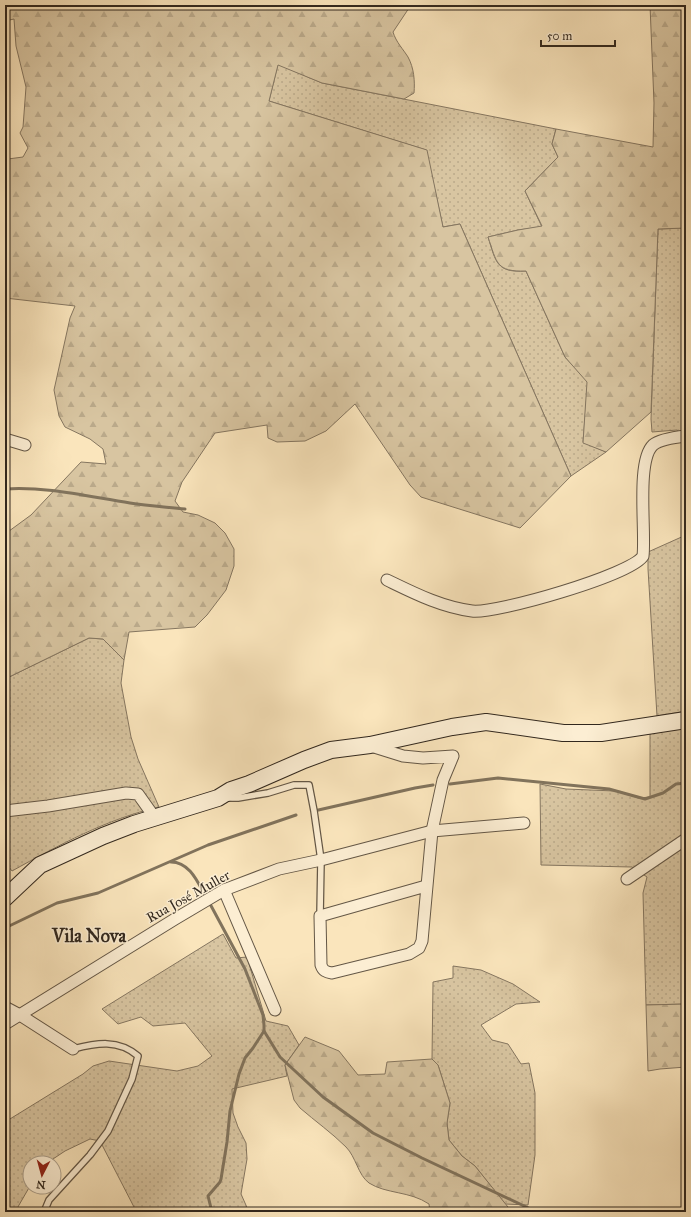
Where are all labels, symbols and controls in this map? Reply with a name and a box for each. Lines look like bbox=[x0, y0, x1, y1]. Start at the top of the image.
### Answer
scale bar bbox=[541, 22, 615, 48]
text: 50 m bbox=[547, 29, 572, 43]
street label: Rua José Muller bbox=[143, 866, 234, 927]
district label: Vila Nova bbox=[51, 925, 126, 947]
north arrow bbox=[22, 1155, 62, 1195]
text: N bbox=[35, 1177, 46, 1191]

